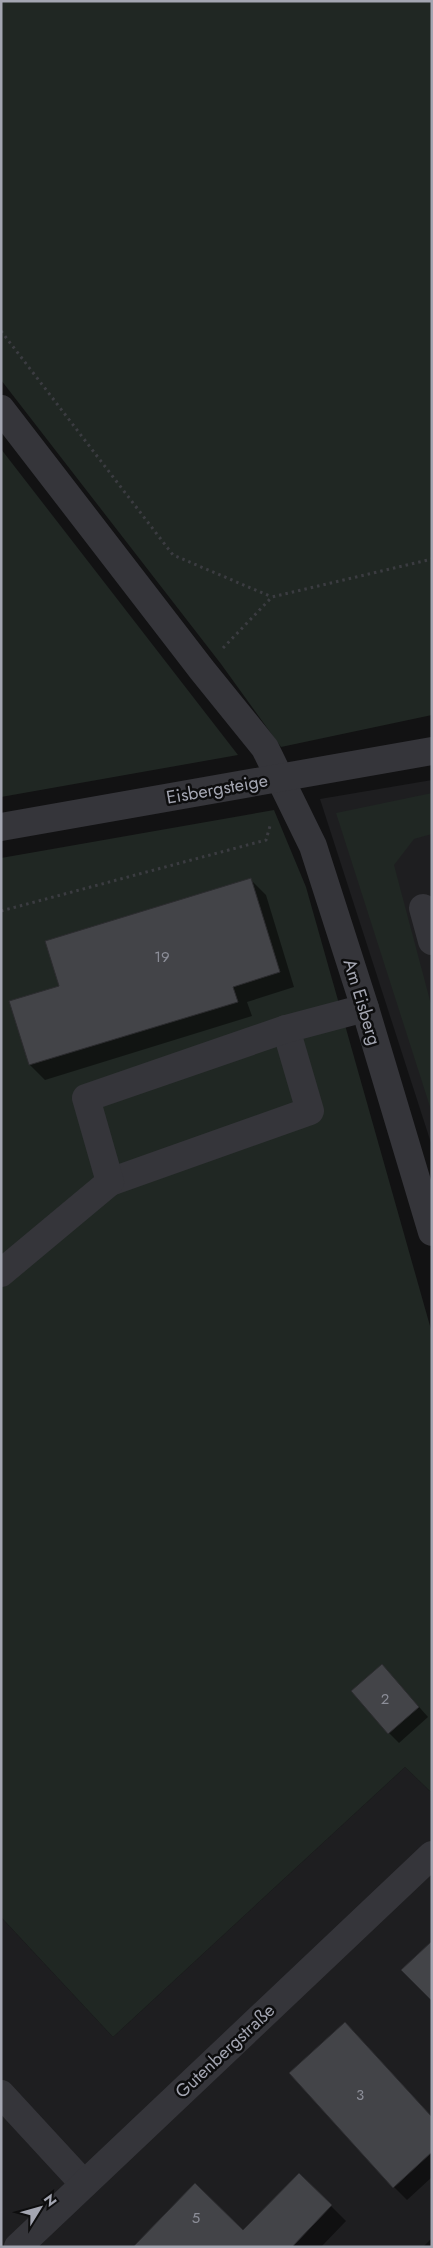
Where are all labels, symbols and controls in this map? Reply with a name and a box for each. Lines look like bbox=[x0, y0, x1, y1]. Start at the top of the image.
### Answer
street label: Eisbergsteige bbox=[164, 767, 270, 811]
house number: 19 bbox=[154, 946, 170, 968]
street label: Am Eisberg bbox=[337, 956, 387, 1048]
house number: 2 bbox=[381, 1688, 389, 1710]
street label: Gutenbergstraße bbox=[169, 1998, 281, 2104]
house number: 3 bbox=[356, 2084, 364, 2106]
north arrow bbox=[15, 2183, 65, 2233]
text: N bbox=[39, 2190, 62, 2211]
house number: 5 bbox=[192, 2207, 200, 2229]

